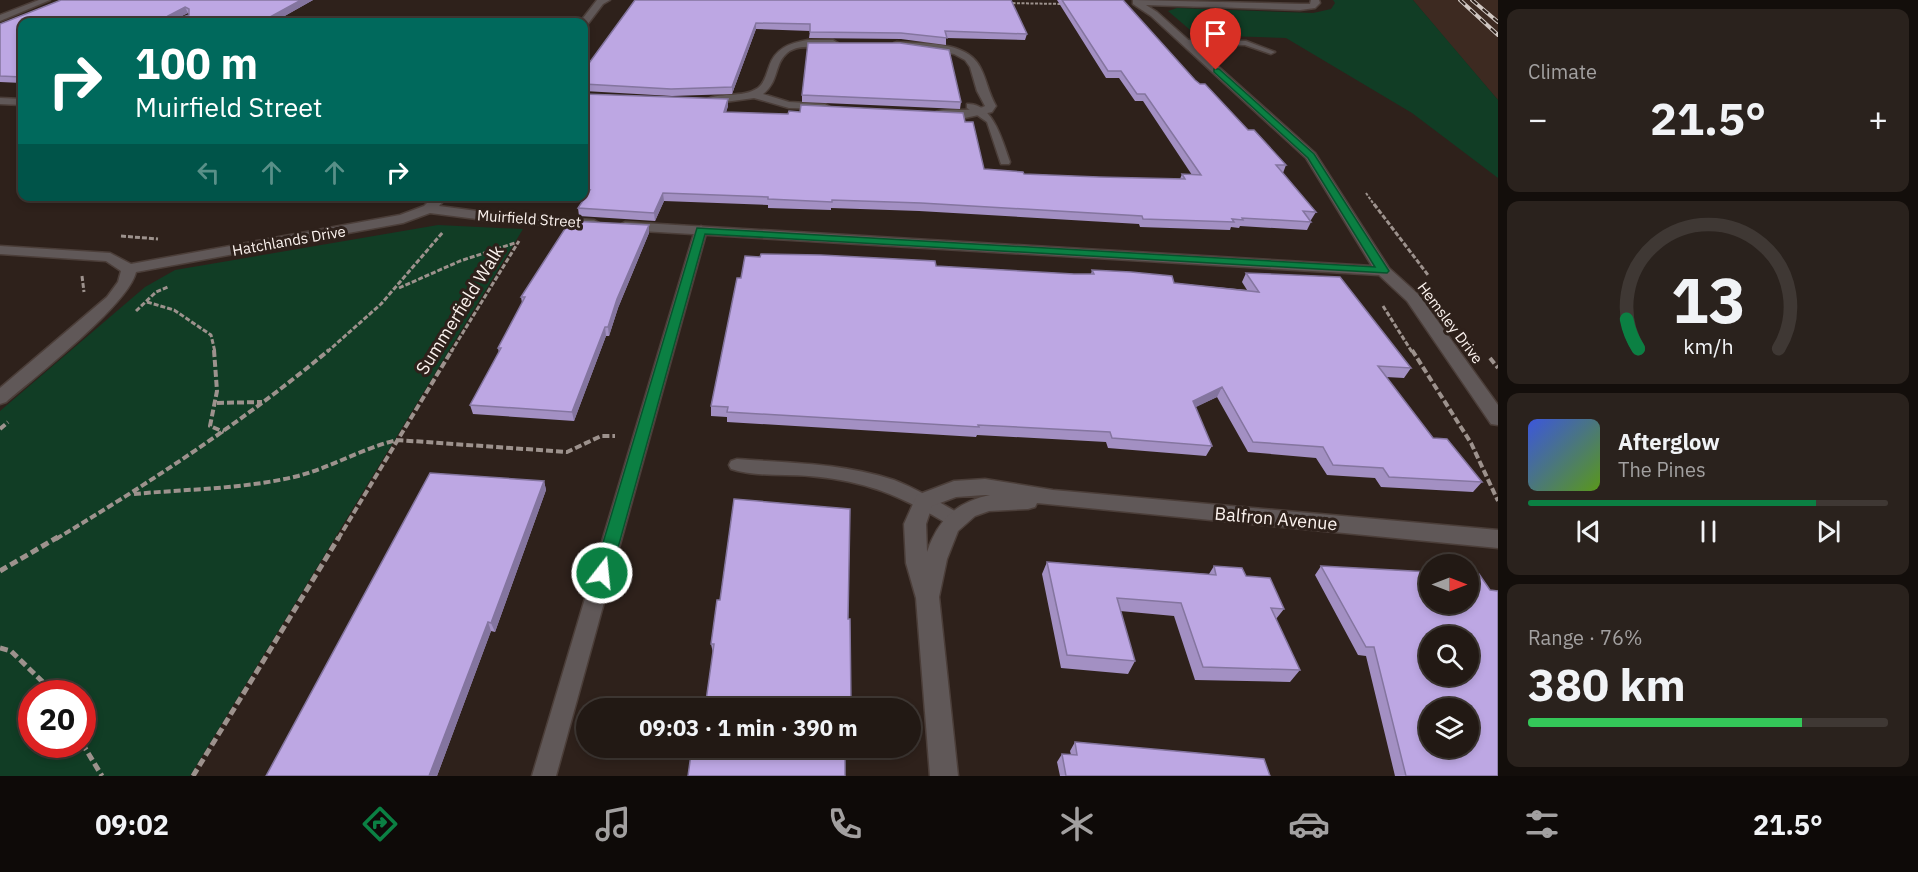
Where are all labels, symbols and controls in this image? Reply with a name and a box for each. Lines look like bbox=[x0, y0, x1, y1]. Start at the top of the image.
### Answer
pin bbox=[1190, 8, 1241, 70]
icon: arrive bbox=[1199, 17, 1232, 50]
text: 100 m bbox=[135, 36, 258, 91]
icon: right bbox=[36, 42, 114, 120]
text: Climate bbox=[1528, 58, 1597, 85]
text: Muirfield Street bbox=[135, 89, 323, 124]
text: 21.5° bbox=[1650, 89, 1766, 147]
text: − bbox=[1528, 97, 1548, 140]
text: + bbox=[1868, 97, 1888, 140]
icon: left bbox=[192, 156, 225, 189]
icon: ahead bbox=[255, 156, 288, 189]
icon: ahead bbox=[318, 156, 351, 189]
icon: right bbox=[381, 156, 414, 189]
street label: Muirfield Street bbox=[476, 205, 582, 232]
street label: Hatchlands Drive bbox=[231, 221, 347, 260]
street label: Summerfield Walk bbox=[411, 240, 509, 379]
text: 13 bbox=[1671, 259, 1745, 340]
street label: Hemsley Drive bbox=[1414, 278, 1487, 367]
text: km/h bbox=[1683, 333, 1733, 361]
text: Afterglow bbox=[1618, 427, 1720, 456]
text: The Pines bbox=[1618, 456, 1706, 483]
street label: Balfron Avenue bbox=[1214, 502, 1339, 535]
icon: previous bbox=[1572, 515, 1605, 548]
icon: pause bbox=[1692, 515, 1725, 548]
icon: next bbox=[1812, 515, 1845, 548]
position arrow bbox=[570, 541, 634, 605]
north arrow bbox=[1419, 554, 1479, 614]
map controls bbox=[1419, 554, 1479, 758]
text: Range · 76% bbox=[1528, 624, 1643, 651]
button: search bbox=[1419, 626, 1479, 686]
text: 380 km bbox=[1528, 655, 1686, 713]
speed limit sign: 20 bbox=[18, 680, 96, 758]
button: layers bbox=[1419, 698, 1479, 758]
text: 09:03 · 1 min · 390 m bbox=[639, 713, 858, 742]
icon: directions bbox=[359, 803, 401, 845]
icon: music bbox=[592, 803, 634, 845]
icon: phone bbox=[824, 803, 866, 845]
icon: climate bbox=[1056, 803, 1098, 845]
icon: car bbox=[1288, 803, 1330, 845]
icon: filters bbox=[1521, 803, 1563, 845]
text: 09:02 bbox=[95, 807, 169, 842]
text: 21.5° bbox=[1753, 807, 1823, 842]

